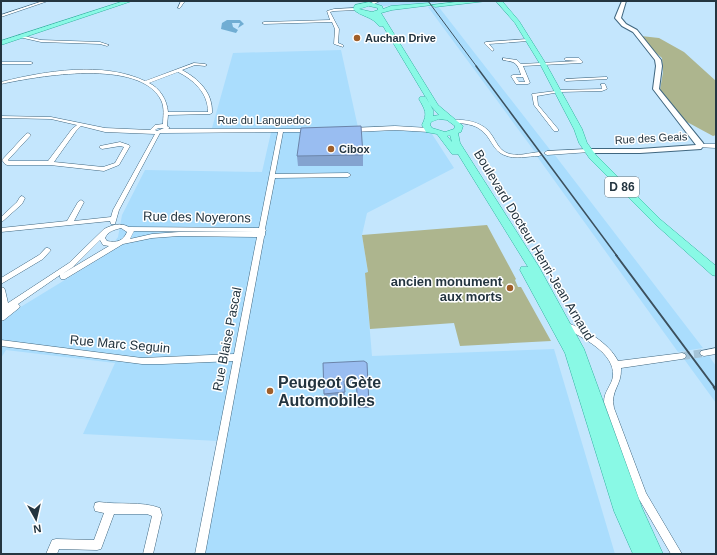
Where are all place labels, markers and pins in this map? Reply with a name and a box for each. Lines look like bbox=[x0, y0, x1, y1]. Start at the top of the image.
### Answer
place label: Auchan Drive bbox=[365, 32, 436, 44]
marker: Auchan Drive bbox=[352, 33, 362, 43]
place label: Cibox bbox=[339, 143, 370, 155]
marker: Cibox bbox=[326, 144, 336, 154]
place label: ancien monument aux morts bbox=[391, 274, 503, 304]
marker: ancien monument aux morts bbox=[505, 283, 515, 293]
place label: Peugeot Gète Automobiles bbox=[278, 374, 381, 409]
marker: Peugeot Gète Automobiles bbox=[265, 386, 275, 396]

